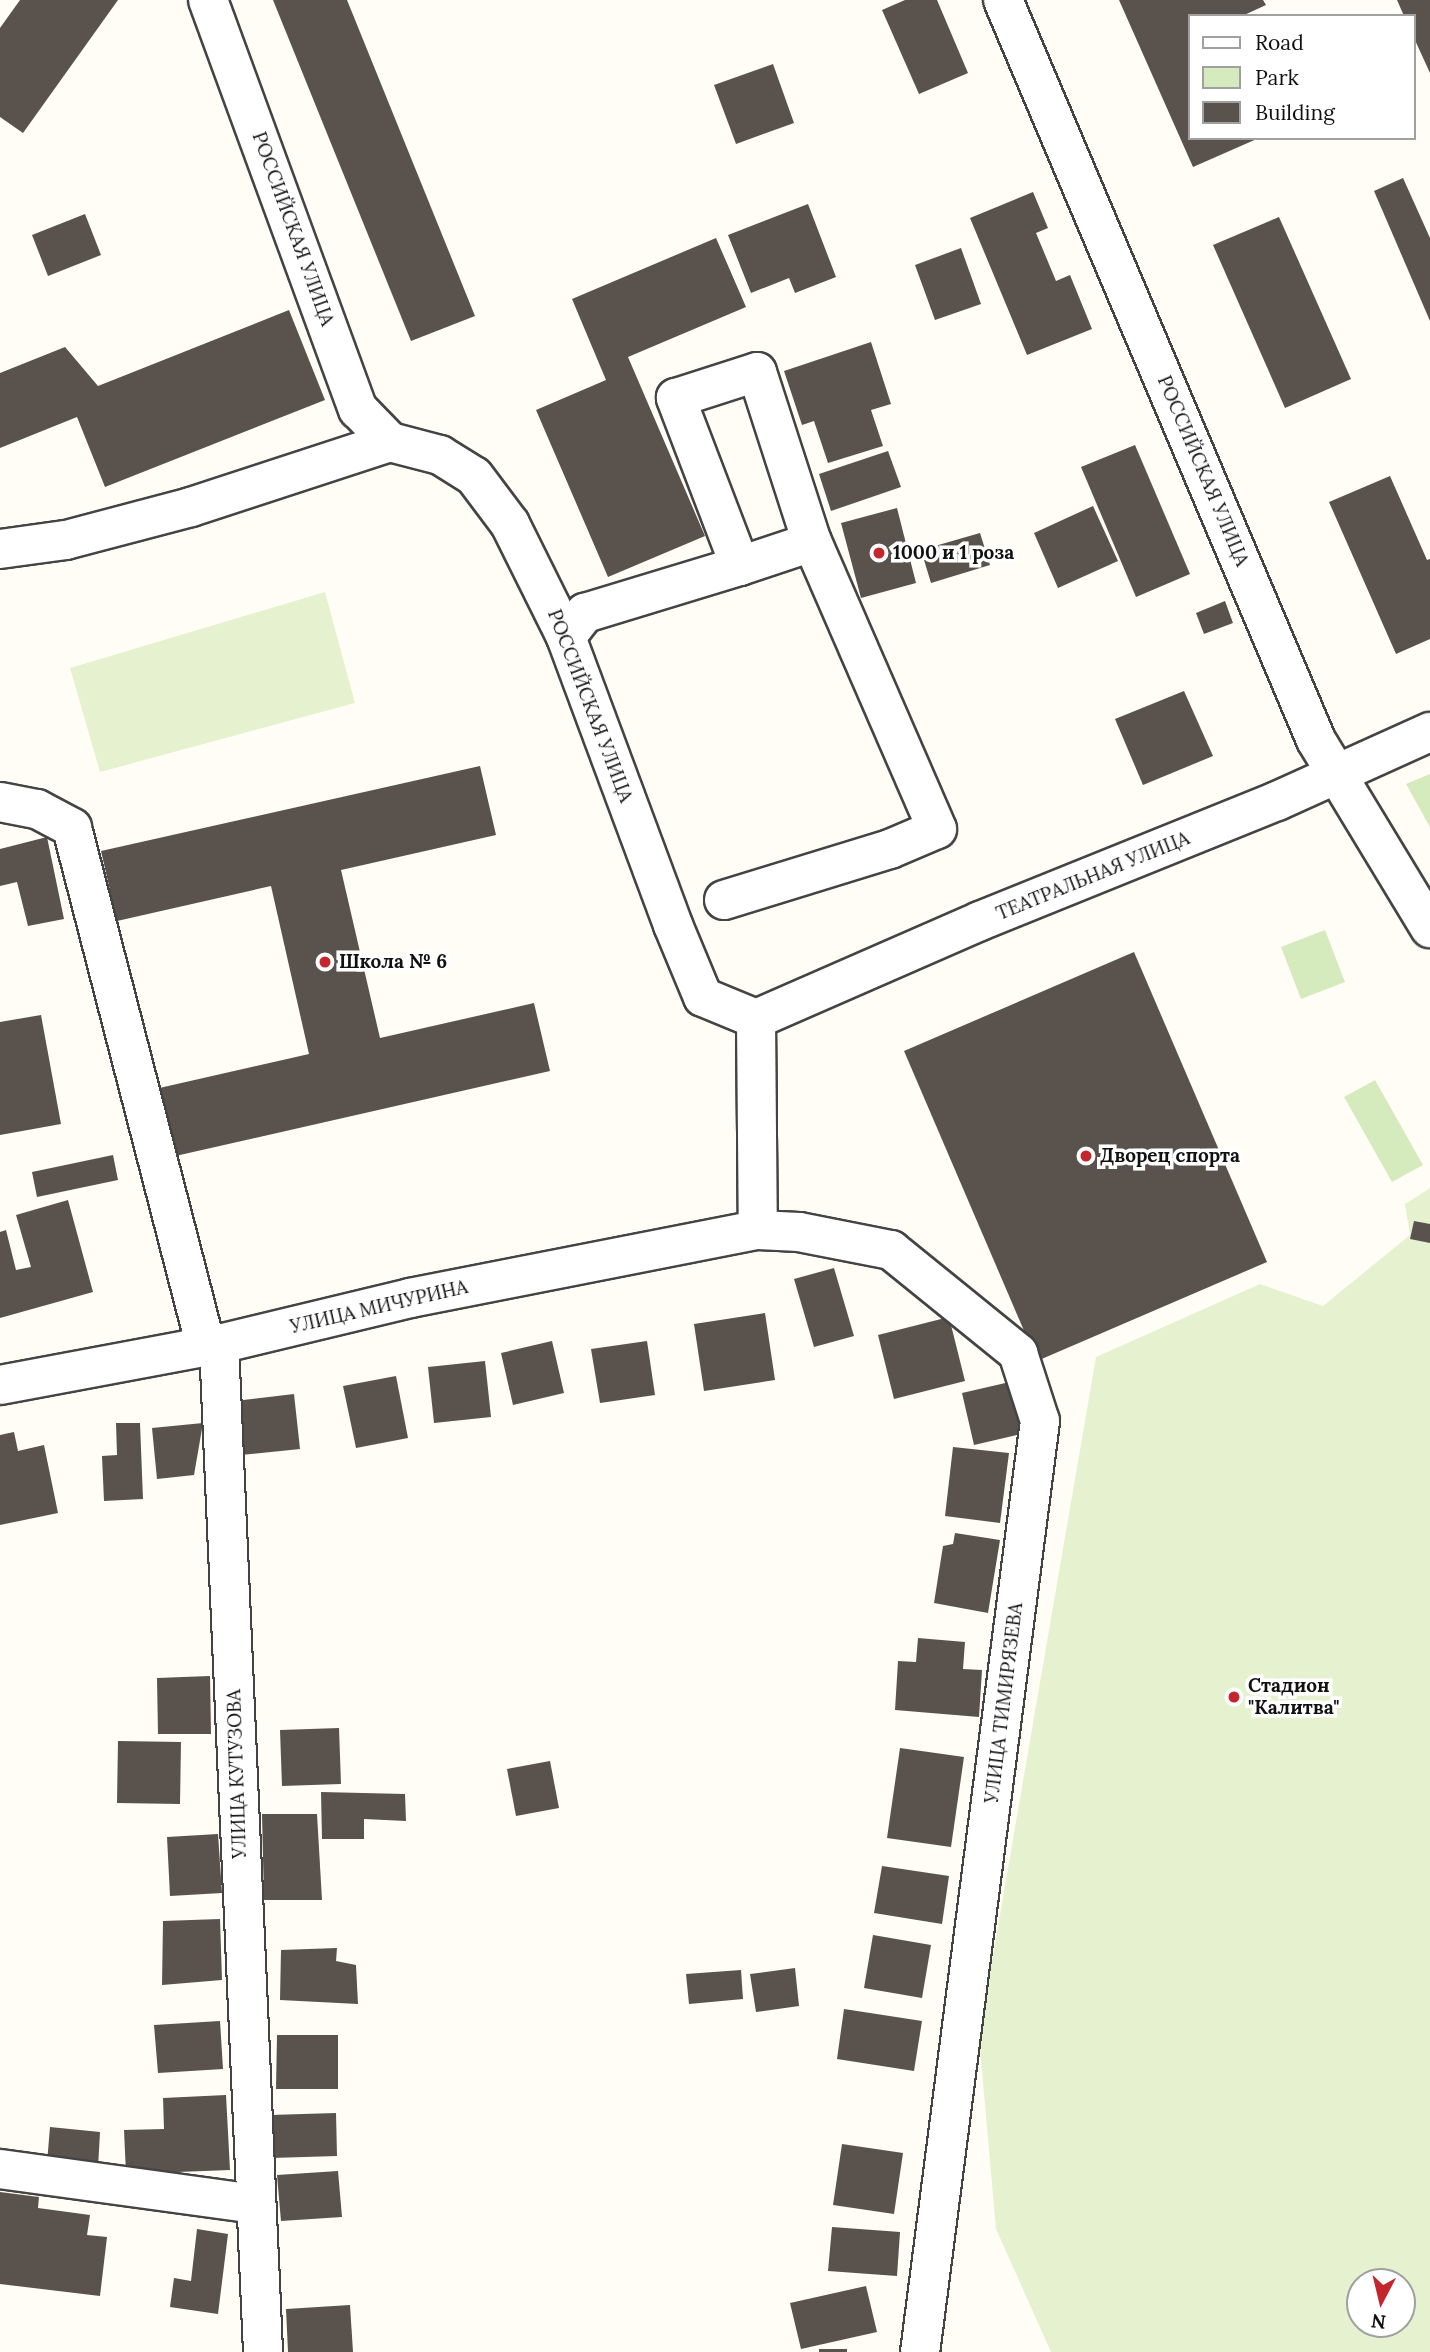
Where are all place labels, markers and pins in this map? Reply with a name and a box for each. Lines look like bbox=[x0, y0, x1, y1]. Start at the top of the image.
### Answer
place label: 1000 и 1 роза bbox=[893, 542, 1014, 564]
marker: 1000 и 1 роза bbox=[871, 545, 887, 561]
place label: Школа № 6 bbox=[339, 951, 447, 973]
marker: Школа № 6 bbox=[317, 954, 333, 970]
place label: Дворец спорта bbox=[1100, 1145, 1240, 1167]
marker: Дворец спорта bbox=[1078, 1148, 1094, 1164]
place label: Стадион "Калитва" bbox=[1248, 1675, 1339, 1719]
marker: Стадион "Калитва" bbox=[1226, 1689, 1242, 1705]

